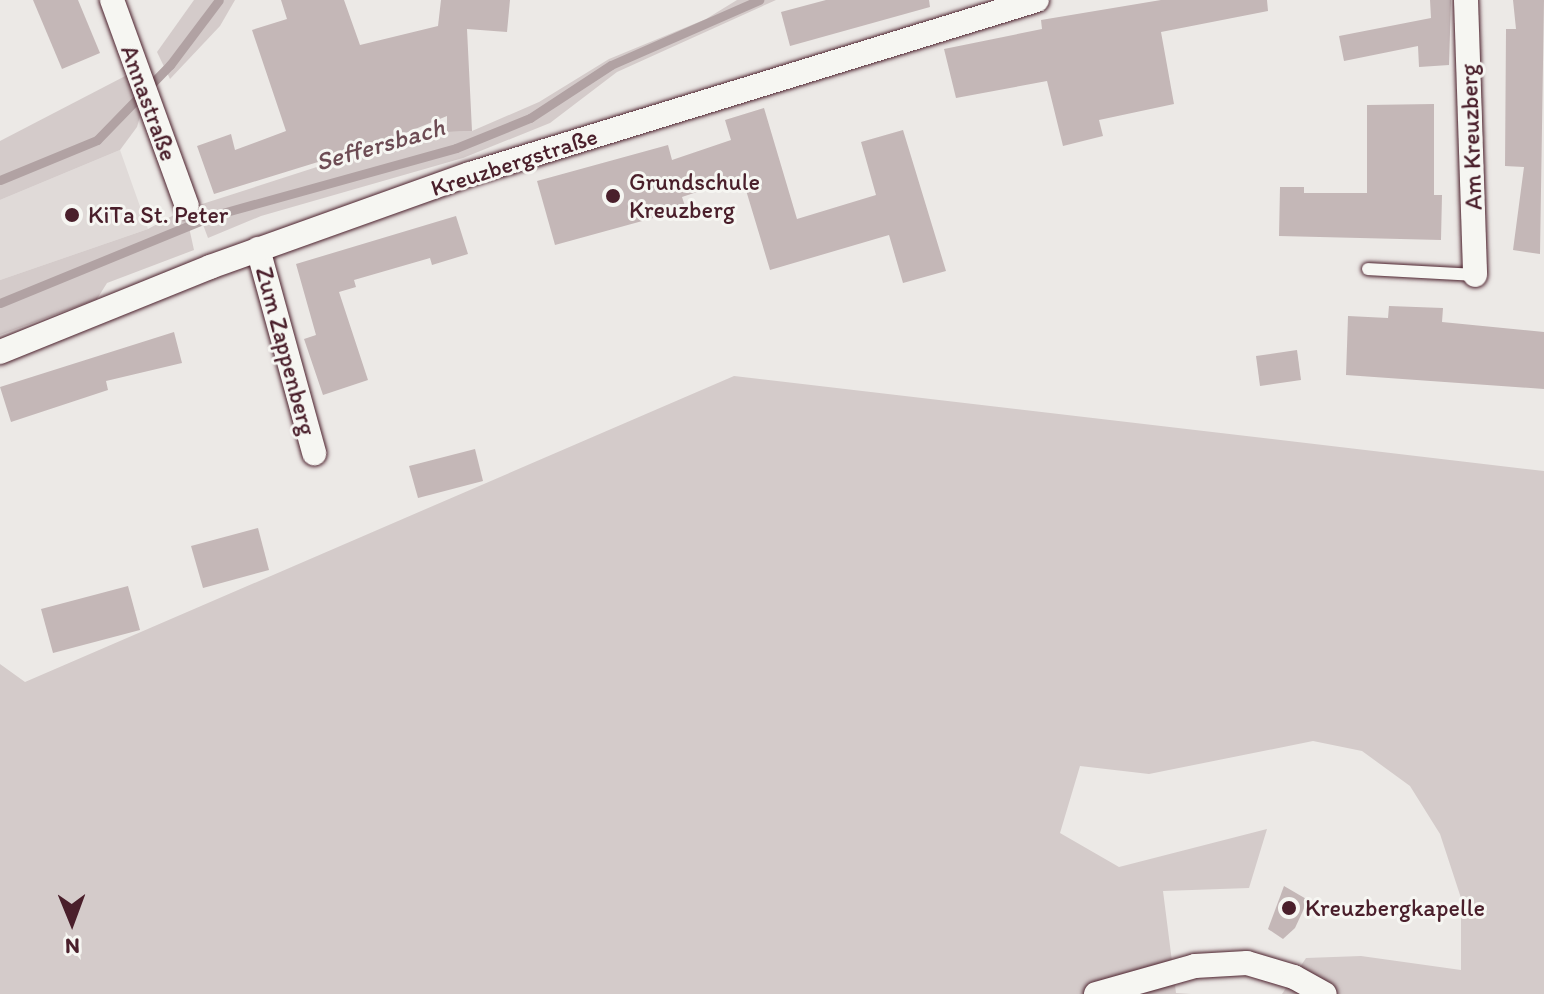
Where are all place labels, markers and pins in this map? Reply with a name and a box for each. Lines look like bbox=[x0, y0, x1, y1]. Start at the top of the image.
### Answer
place label: Grundschule Kreuzberg bbox=[629, 168, 760, 224]
marker: Grundschule Kreuzberg bbox=[604, 187, 622, 205]
place label: KiTa St. Peter bbox=[88, 201, 228, 229]
marker: KiTa St. Peter bbox=[63, 206, 81, 224]
place label: Kreuzbergkapelle bbox=[1305, 894, 1485, 922]
marker: Kreuzbergkapelle bbox=[1280, 899, 1298, 917]

